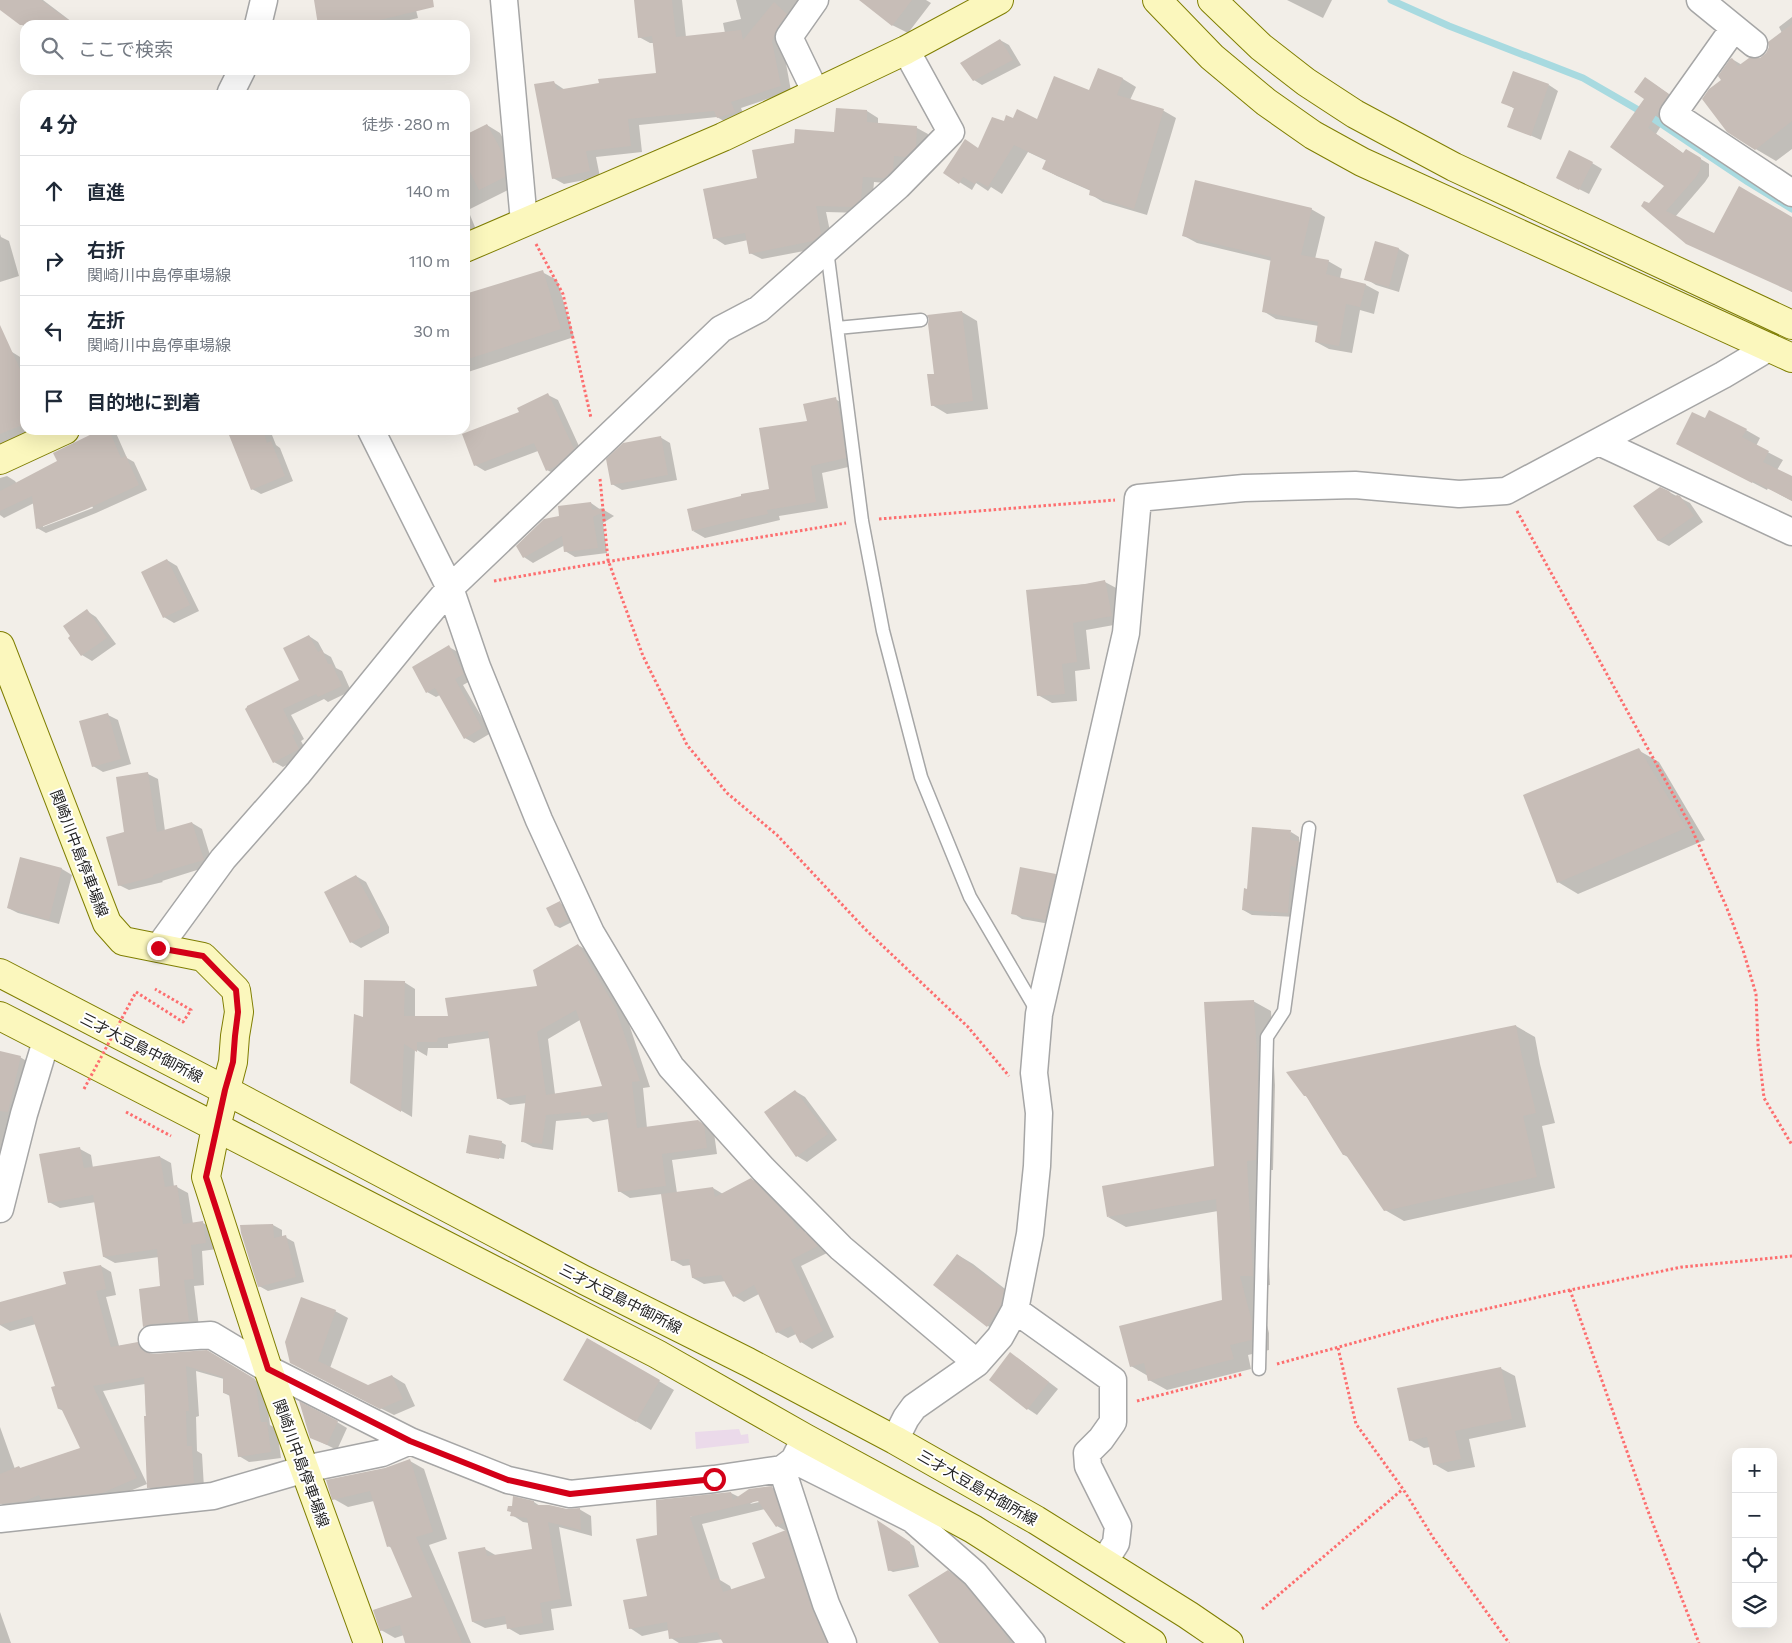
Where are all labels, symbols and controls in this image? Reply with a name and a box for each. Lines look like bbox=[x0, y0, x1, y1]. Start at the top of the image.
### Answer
search box bbox=[20, 20, 470, 75]
icon: search bbox=[38, 34, 66, 62]
text: ここで検索 bbox=[78, 37, 173, 60]
text: 4 分 bbox=[40, 111, 78, 136]
text: 徒歩 · 280 m bbox=[362, 114, 450, 133]
icon: ahead bbox=[40, 177, 68, 205]
text: 直進 bbox=[87, 180, 125, 203]
text: 140 m bbox=[406, 181, 450, 200]
text: 右折 bbox=[87, 238, 125, 261]
icon: right bbox=[40, 247, 68, 275]
text: 110 m bbox=[409, 251, 450, 270]
text: 関崎川中島停車場線 bbox=[87, 265, 231, 284]
text: 左折 bbox=[87, 308, 125, 331]
icon: left bbox=[40, 317, 68, 345]
text: 30 m bbox=[413, 321, 450, 340]
text: 関崎川中島停車場線 bbox=[87, 335, 231, 354]
icon: arrive bbox=[40, 387, 68, 415]
text: 目的地に到着 bbox=[87, 390, 201, 413]
street label: 関崎川中島停車場線 bbox=[47, 787, 113, 919]
route end bbox=[147, 937, 170, 960]
street label: 三才大豆島中御所線 bbox=[78, 1008, 206, 1086]
street label: 三才大豆島中御所線 bbox=[557, 1259, 685, 1337]
street label: 関崎川中島停車場線 bbox=[270, 1396, 334, 1530]
street label: 三才大豆島中御所線 bbox=[915, 1445, 1041, 1529]
map controls bbox=[1732, 1448, 1777, 1628]
button: + bbox=[1732, 1448, 1777, 1493]
route start bbox=[703, 1468, 726, 1491]
button: − bbox=[1732, 1493, 1777, 1538]
button: locate bbox=[1732, 1538, 1777, 1583]
button: layers bbox=[1732, 1583, 1777, 1628]

